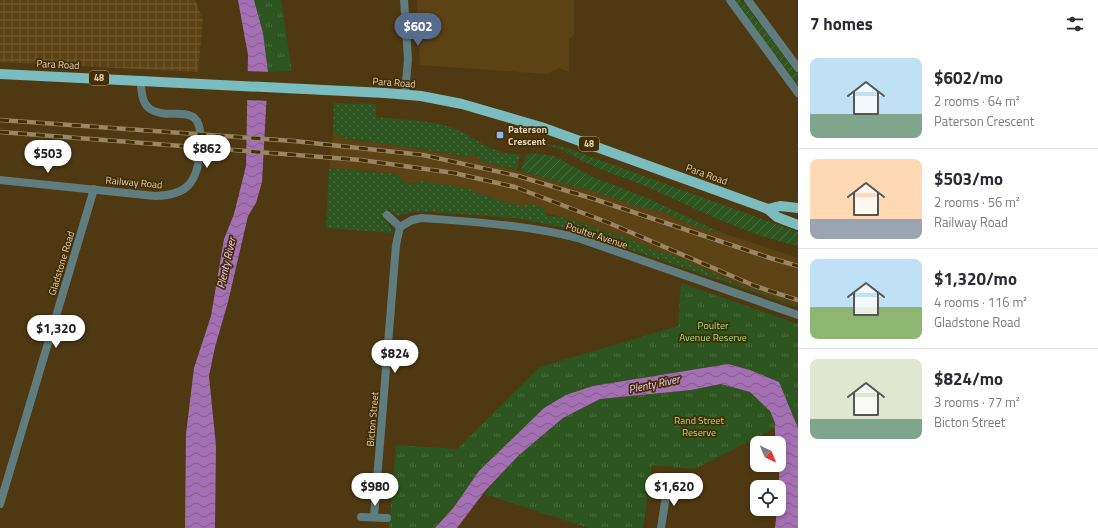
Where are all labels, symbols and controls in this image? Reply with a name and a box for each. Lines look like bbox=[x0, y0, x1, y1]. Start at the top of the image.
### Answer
text: 7 homes bbox=[810, 11, 873, 37]
pin: $602 bbox=[394, 13, 442, 47]
icon: filters bbox=[1064, 13, 1086, 35]
text: $602 bbox=[403, 16, 433, 36]
street label: Para Road bbox=[36, 56, 80, 73]
text: $602/mo bbox=[934, 65, 1003, 91]
road number: 48 bbox=[89, 71, 109, 85]
street label: Para Road bbox=[372, 74, 416, 91]
icon: home bbox=[842, 74, 890, 122]
text: 2 rooms · 64 m² bbox=[934, 91, 1020, 111]
text: Paterson Crescent bbox=[934, 111, 1034, 131]
place label: Paterson Crescent bbox=[508, 122, 547, 149]
marker: Paterson Crescent bbox=[495, 130, 505, 140]
pin: $862 bbox=[183, 135, 231, 169]
road number: 48 bbox=[579, 137, 599, 151]
text: $862 bbox=[192, 138, 222, 158]
pin: $503 bbox=[24, 140, 72, 174]
text: $503 bbox=[33, 143, 63, 163]
street label: Para Road bbox=[684, 160, 730, 189]
text: $503/mo bbox=[934, 166, 1003, 192]
street label: Railway Road bbox=[105, 173, 163, 192]
icon: home bbox=[842, 175, 890, 223]
text: 2 rooms · 56 m² bbox=[934, 192, 1020, 212]
text: Railway Road bbox=[934, 212, 1008, 232]
street label: Poulter Avenue bbox=[564, 218, 630, 253]
street label: Gladstone Road bbox=[45, 229, 78, 297]
water label: Plenty River bbox=[212, 235, 240, 290]
text: $1,320/mo bbox=[934, 266, 1017, 292]
icon: home bbox=[842, 275, 890, 323]
text: 4 rooms · 116 m² bbox=[934, 292, 1027, 312]
text: Gladstone Road bbox=[934, 312, 1020, 332]
pin: $1,320 bbox=[23, 315, 89, 349]
text: $1,320 bbox=[36, 318, 76, 338]
park label: Poulter Avenue Reserve bbox=[679, 318, 747, 345]
pin: $824 bbox=[371, 340, 419, 374]
text: $824 bbox=[380, 343, 410, 363]
text: $824/mo bbox=[934, 366, 1003, 392]
water label: Plenty River bbox=[627, 370, 682, 397]
icon: home bbox=[842, 375, 890, 423]
street label: Bicton Street bbox=[363, 391, 382, 447]
text: 3 rooms · 77 m² bbox=[934, 392, 1020, 412]
text: Bicton Street bbox=[934, 412, 1005, 432]
park label: Rand Street Reserve bbox=[674, 413, 724, 440]
north arrow bbox=[750, 436, 786, 472]
map controls bbox=[750, 436, 786, 516]
pin: $980 bbox=[351, 473, 399, 507]
pin: $1,620 bbox=[641, 473, 707, 507]
text: $980 bbox=[360, 476, 390, 496]
text: $1,620 bbox=[654, 476, 694, 496]
button: locate bbox=[750, 480, 786, 516]

